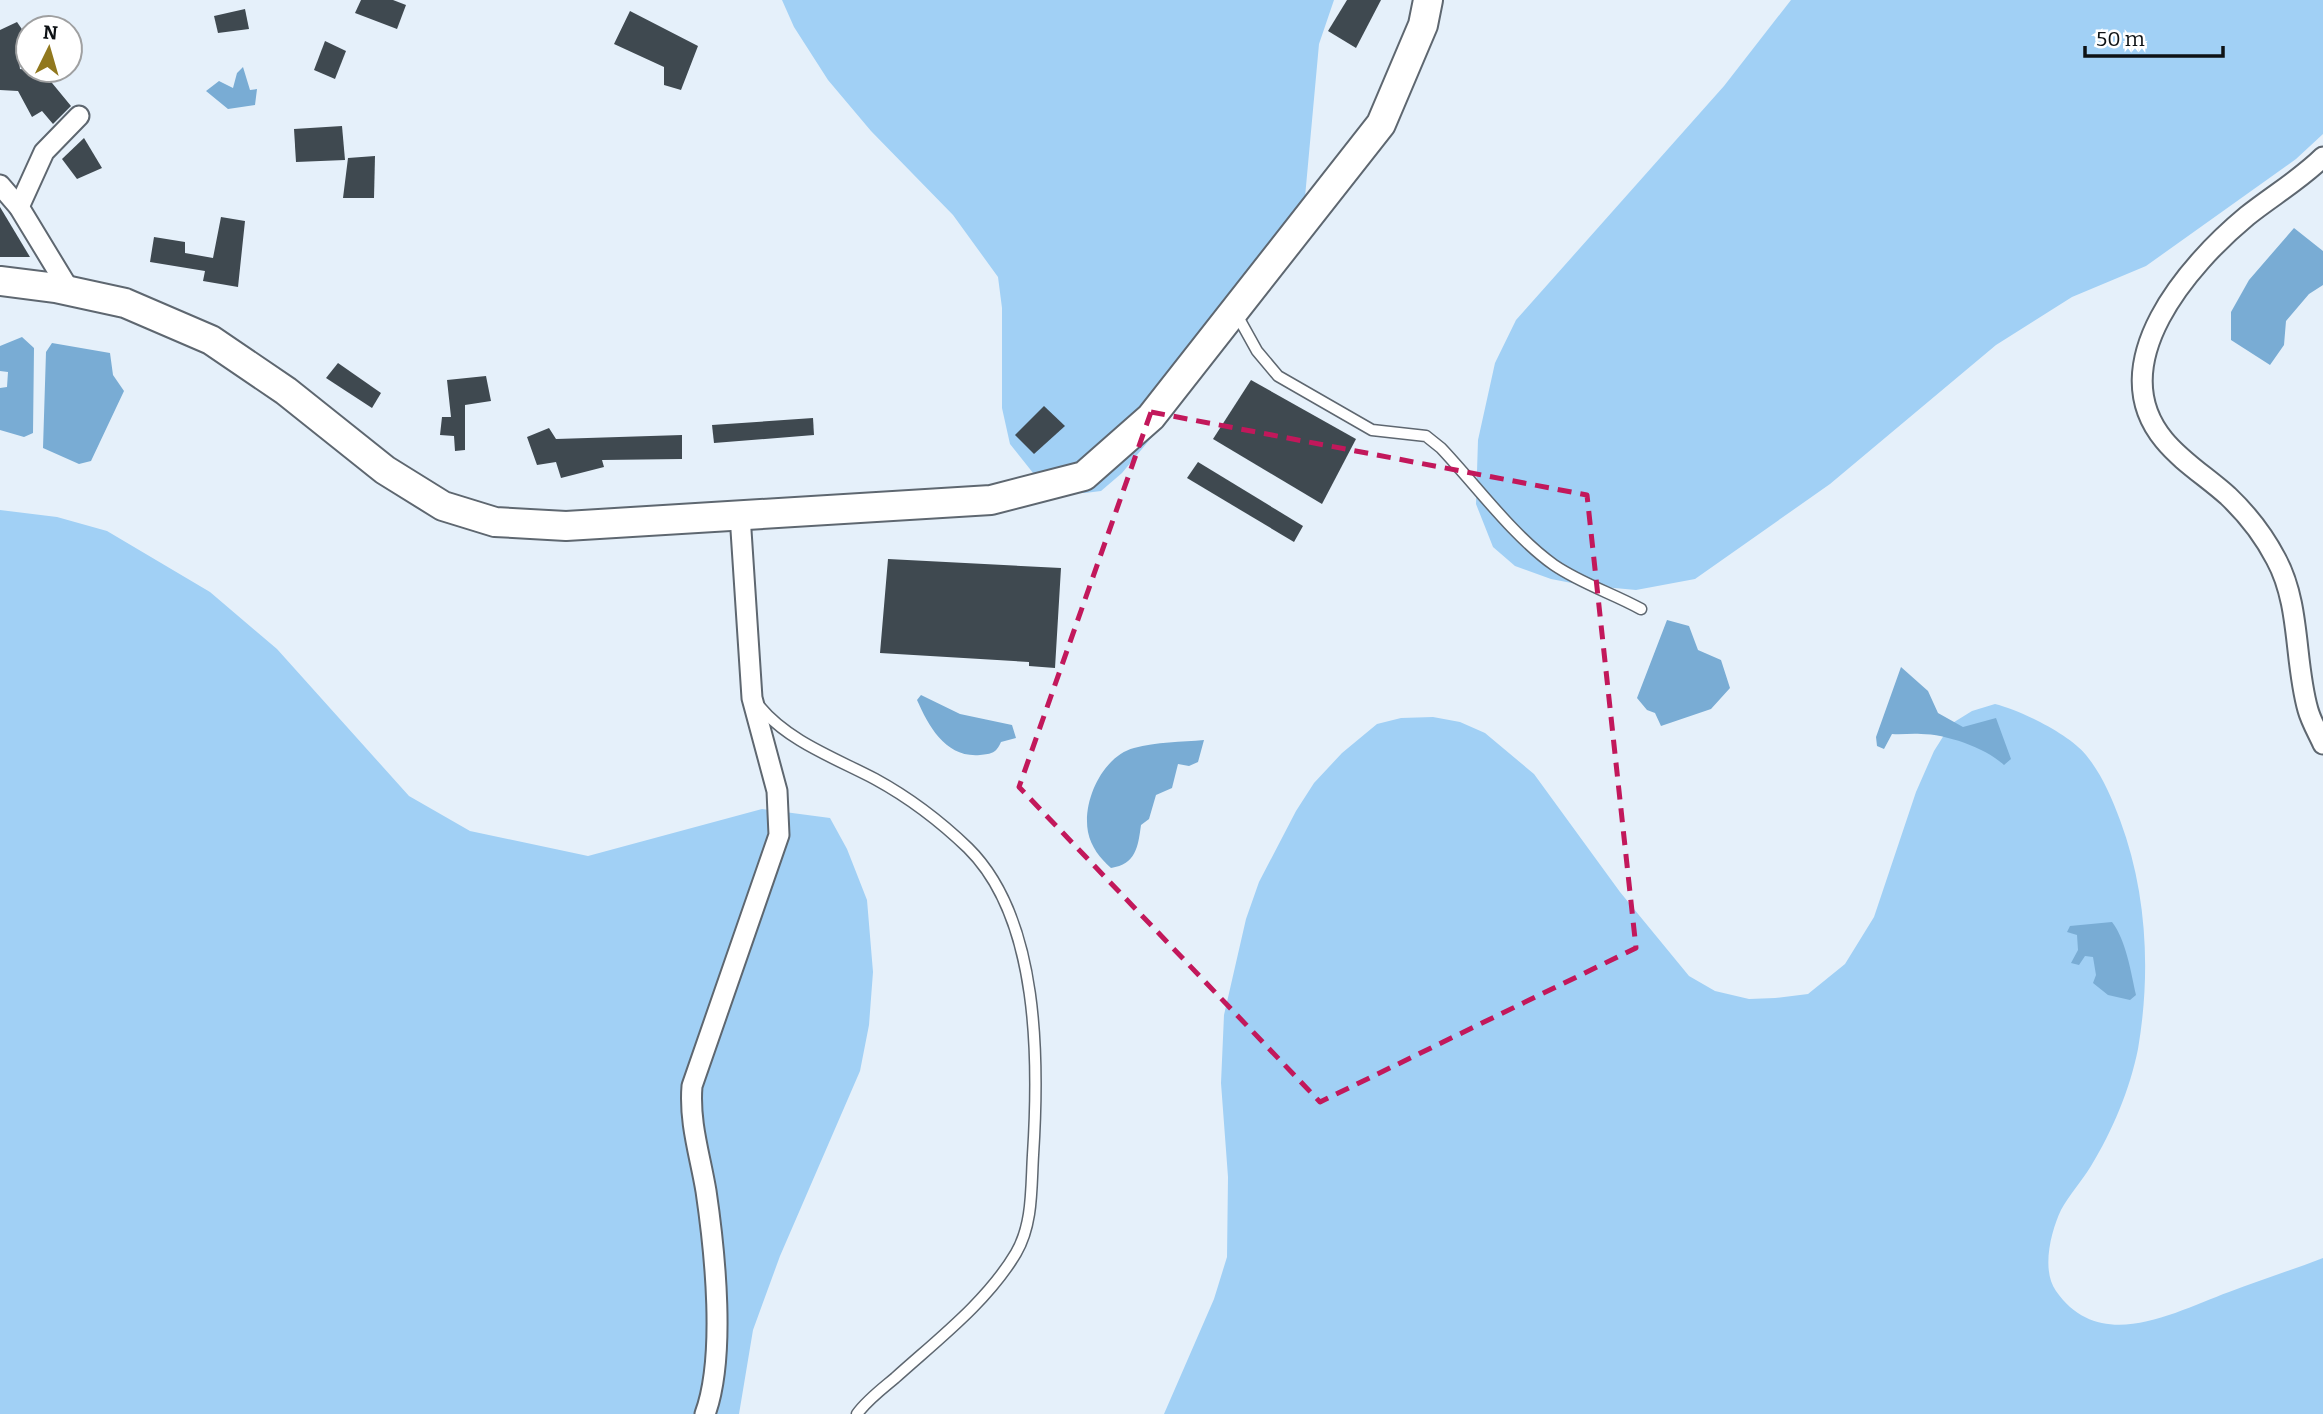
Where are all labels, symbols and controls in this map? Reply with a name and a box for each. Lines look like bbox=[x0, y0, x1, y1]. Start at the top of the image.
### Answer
north arrow bbox=[14, 14, 84, 84]
scale bar bbox=[2085, 14, 2223, 58]
text: N bbox=[42, 20, 59, 45]
text: 50 m bbox=[2096, 26, 2145, 52]

